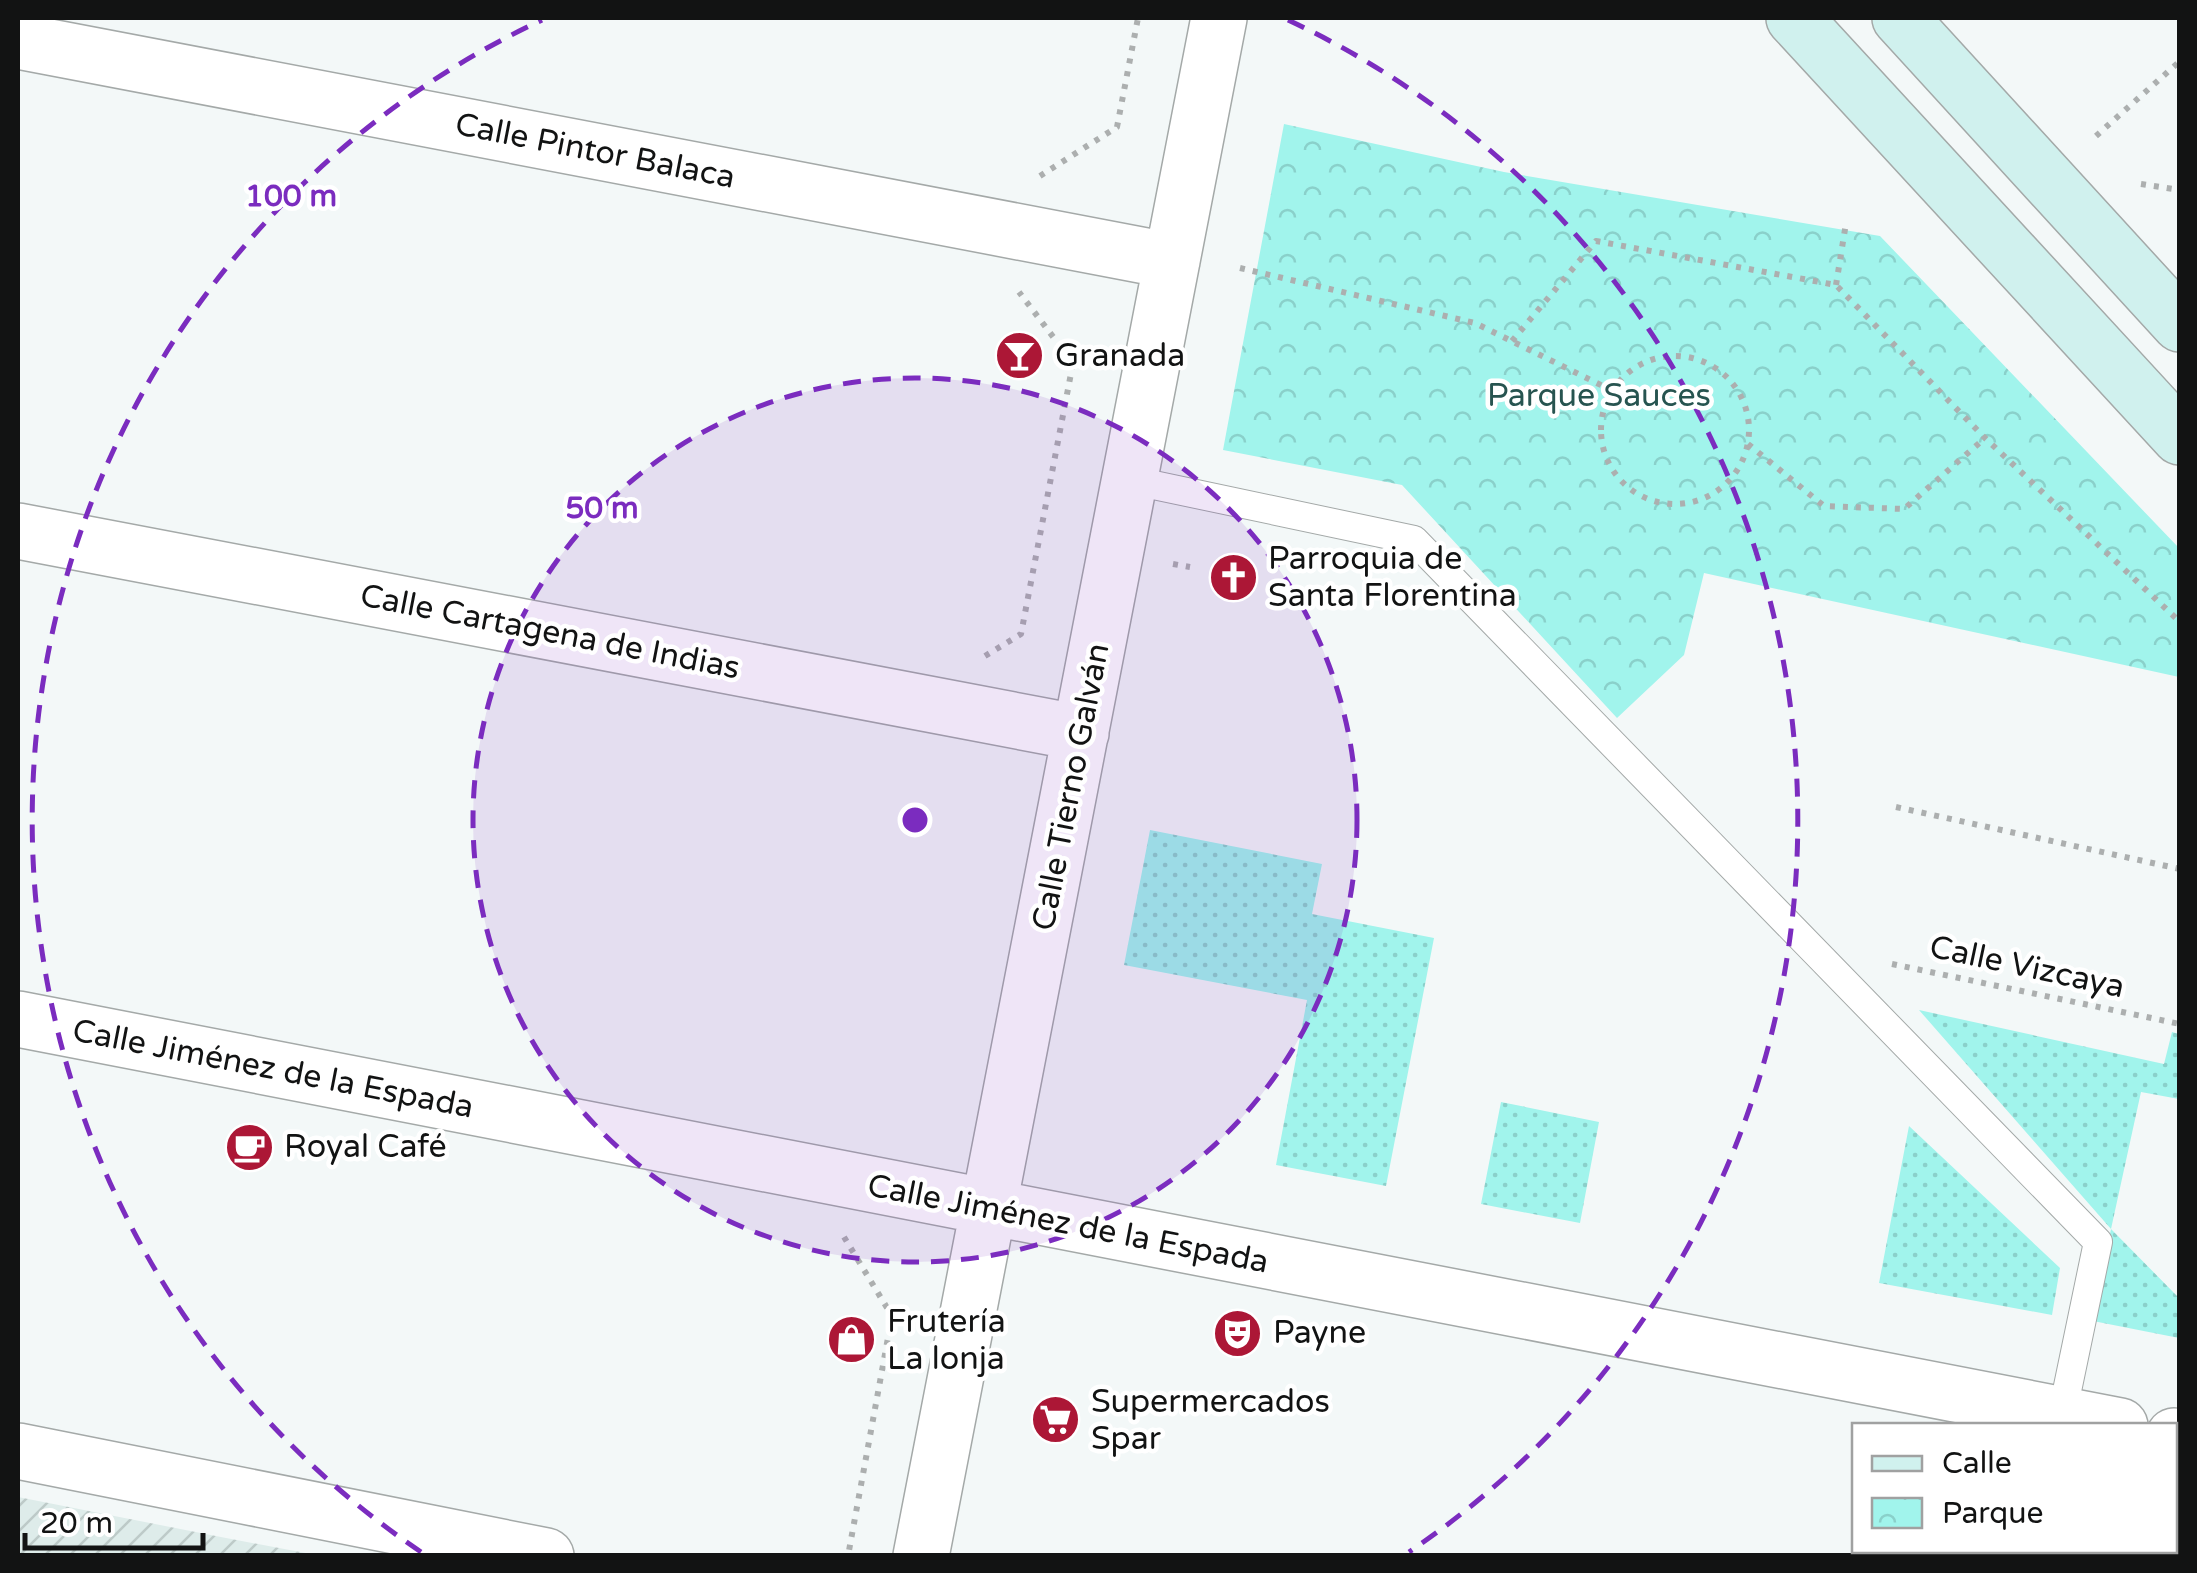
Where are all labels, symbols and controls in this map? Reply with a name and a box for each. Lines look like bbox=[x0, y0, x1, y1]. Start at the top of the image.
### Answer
street label: Calle Pintor Balaca bbox=[452, 105, 738, 197]
text: 100 m bbox=[245, 178, 337, 215]
bar icon: Granada bbox=[994, 330, 1046, 382]
place label: Granada bbox=[1055, 337, 1185, 375]
park label: Parque Sauces bbox=[1487, 377, 1711, 415]
text: 50 m bbox=[565, 490, 639, 527]
place label: Parroquia de Santa Florentina bbox=[1268, 540, 1517, 615]
church icon: Parroquia de Santa Florentina bbox=[1207, 551, 1259, 603]
street label: Calle Cartagena de Indias bbox=[357, 577, 743, 687]
street label: Calle Tierno Galván bbox=[1025, 640, 1117, 934]
centre of rings bbox=[897, 802, 933, 838]
street label: Calle Vizcaya bbox=[1926, 928, 2128, 1006]
street label: Calle Jiménez de la Espada bbox=[69, 1011, 477, 1127]
cafe icon: Royal Café bbox=[223, 1121, 275, 1173]
place label: Royal Café bbox=[284, 1128, 447, 1166]
street label: Calle Jiménez de la Espada bbox=[864, 1166, 1272, 1282]
place label: Frutería La lonja bbox=[887, 1303, 1006, 1378]
theatre icon: Payne bbox=[1212, 1307, 1264, 1359]
shop icon: Frutería La lonja bbox=[826, 1314, 878, 1366]
place label: Payne bbox=[1273, 1314, 1366, 1352]
place label: Supermercados Spar bbox=[1091, 1383, 1330, 1458]
supermarket icon: Supermercados Spar bbox=[1030, 1394, 1082, 1446]
legend bbox=[1852, 1423, 2177, 1553]
text: Calle bbox=[1942, 1445, 2012, 1482]
scale bar bbox=[25, 1488, 202, 1550]
text: Parque bbox=[1942, 1495, 2043, 1532]
text: 20 m bbox=[40, 1505, 113, 1542]

